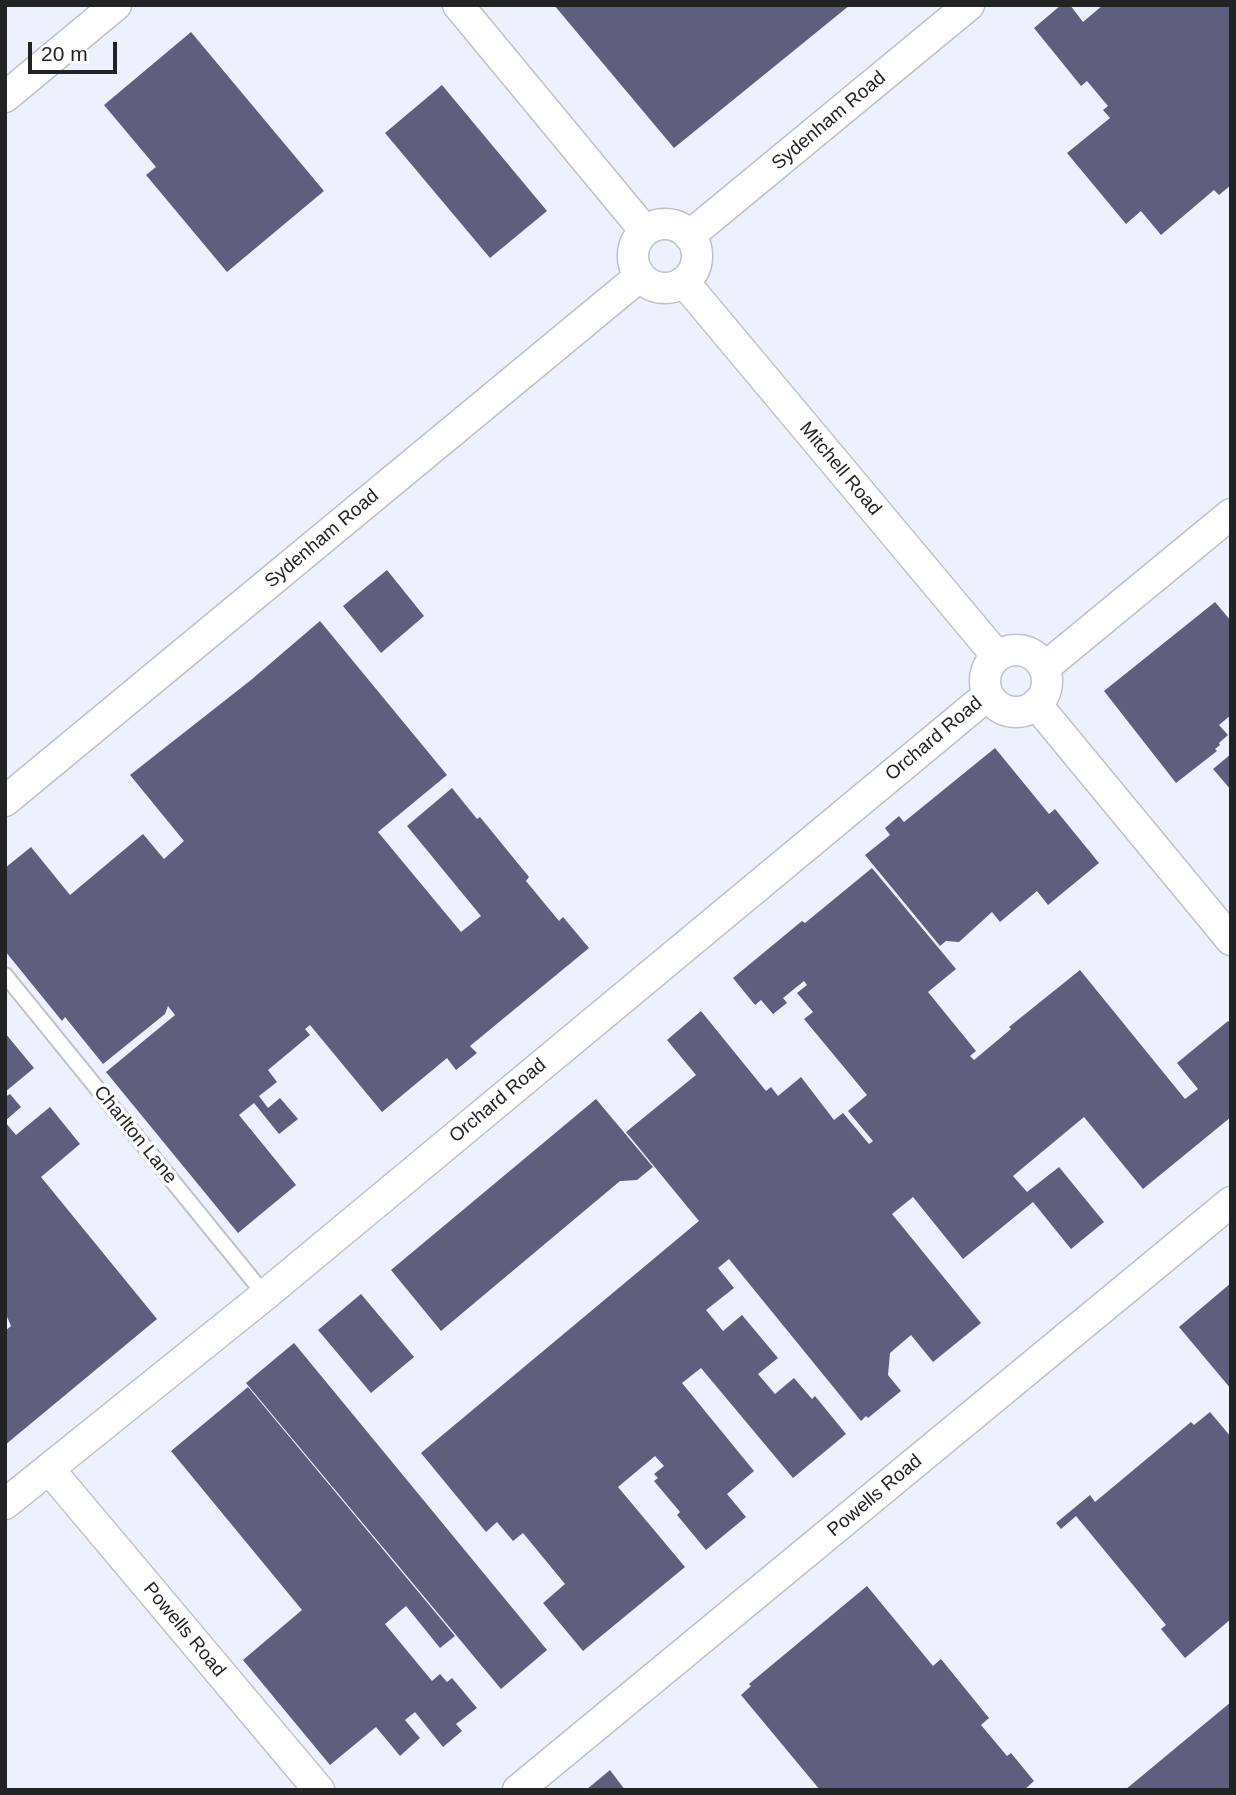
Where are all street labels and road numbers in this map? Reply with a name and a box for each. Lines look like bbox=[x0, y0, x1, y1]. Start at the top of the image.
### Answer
street label: Sydenham Road bbox=[767, 67, 891, 175]
street label: Mitchell Road bbox=[794, 418, 886, 520]
street label: Sydenham Road bbox=[260, 485, 384, 593]
street label: Orchard Road bbox=[881, 692, 987, 786]
street label: Orchard Road bbox=[445, 1054, 551, 1148]
street label: Charlton Lane bbox=[89, 1081, 181, 1189]
street label: Powells Road bbox=[823, 1450, 927, 1542]
street label: Powells Road bbox=[138, 1578, 230, 1682]

